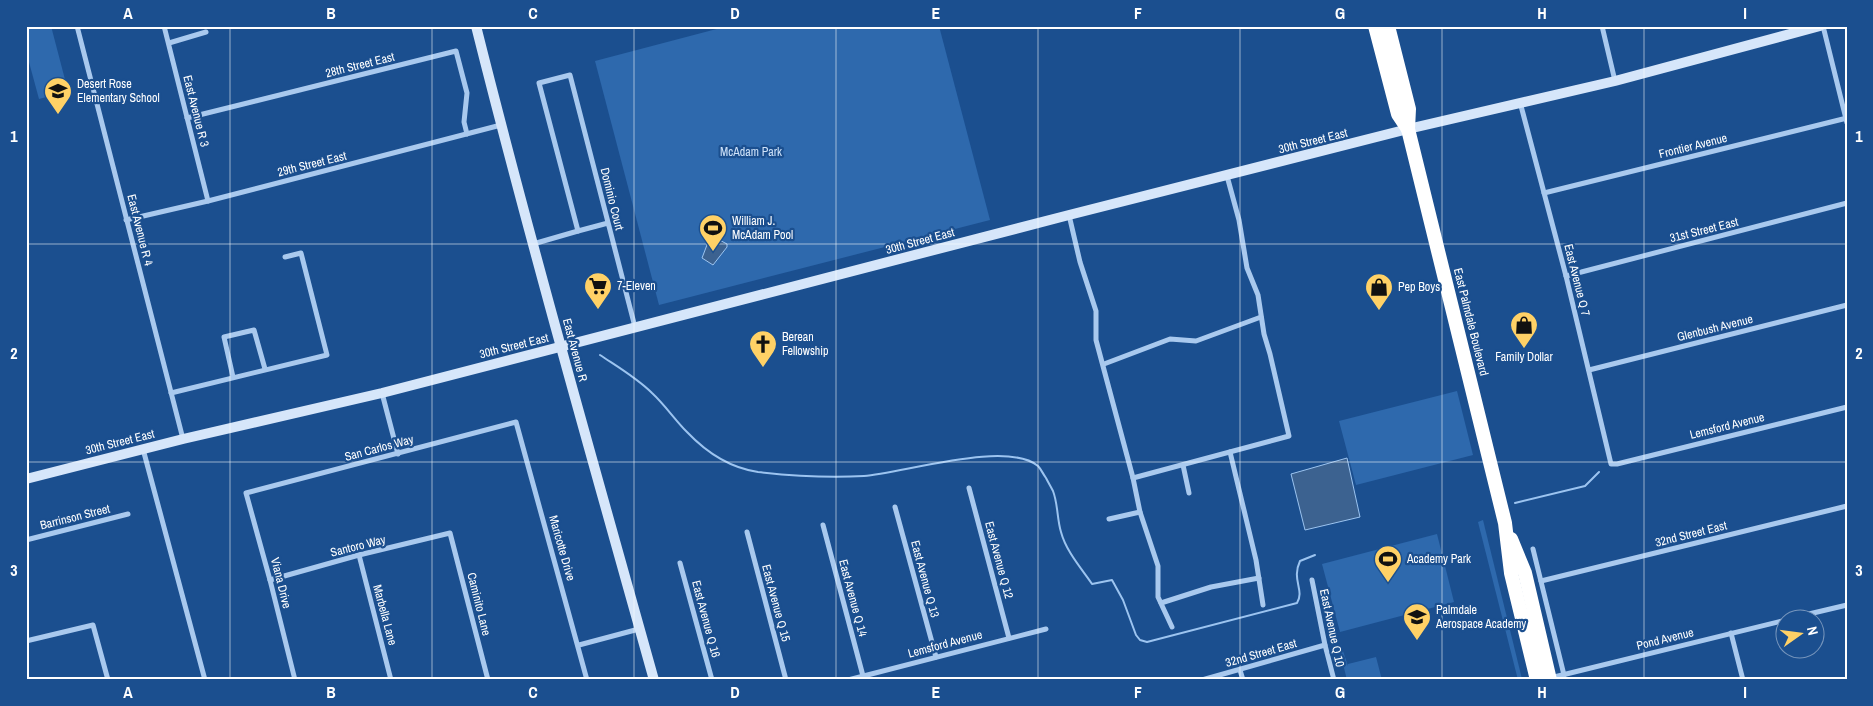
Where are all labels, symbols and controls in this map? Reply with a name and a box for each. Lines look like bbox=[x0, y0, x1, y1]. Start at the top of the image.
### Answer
text: A bbox=[123, 2, 133, 24]
text: B bbox=[326, 2, 336, 24]
text: C bbox=[528, 2, 538, 24]
text: D bbox=[730, 2, 740, 24]
text: E bbox=[932, 2, 941, 24]
text: F bbox=[1134, 2, 1142, 24]
text: G bbox=[1335, 2, 1345, 24]
text: H bbox=[1537, 2, 1547, 24]
text: I bbox=[1743, 2, 1747, 24]
street label: 28th Street East bbox=[324, 49, 396, 81]
street label: East Avenue R 3 bbox=[179, 74, 213, 148]
school or university icon: Desert Rose Elementary School bbox=[43, 76, 73, 115]
place label: Desert Rose Elementary School bbox=[77, 76, 160, 106]
text: 1 bbox=[10, 125, 18, 147]
street label: 30th Street East bbox=[1277, 125, 1349, 157]
text: 1 bbox=[1855, 125, 1863, 147]
street label: Frontier Avenue bbox=[1657, 130, 1729, 162]
park label: McAdam Park bbox=[720, 144, 782, 160]
street label: 29th Street East bbox=[276, 148, 348, 180]
street label: Dominio Court bbox=[596, 166, 628, 232]
street label: East Avenue R 4 bbox=[123, 193, 157, 268]
sports icon: William J. McAdam Pool bbox=[698, 213, 728, 252]
place label: William J. McAdam Pool bbox=[732, 213, 793, 243]
street label: 31st Street East bbox=[1668, 214, 1740, 246]
street label: 30th Street East bbox=[884, 224, 956, 258]
street label: East Avenue Q 7 bbox=[1560, 242, 1594, 318]
street label: East Palmdale Boulevard bbox=[1450, 266, 1492, 378]
supermarket icon: 7-Eleven bbox=[583, 271, 613, 310]
shop icon: Pep Boys bbox=[1364, 272, 1394, 311]
place label: 7-Eleven bbox=[617, 278, 656, 294]
place label: Pep Boys bbox=[1398, 279, 1440, 295]
shop icon: Family Dollar bbox=[1509, 310, 1539, 349]
street label: Glenbush Avenue bbox=[1675, 311, 1755, 345]
street label: East Avenue R bbox=[559, 317, 591, 383]
church icon: Berean Fellowship bbox=[748, 329, 778, 368]
place label: Berean Fellowship bbox=[782, 329, 829, 359]
street label: 30th Street East bbox=[478, 330, 550, 362]
text: 2 bbox=[10, 342, 18, 364]
text: 2 bbox=[1855, 342, 1863, 364]
place label: Family Dollar bbox=[1495, 349, 1553, 365]
street label: Lemsford Avenue bbox=[1688, 409, 1766, 443]
street label: 30th Street East bbox=[84, 426, 156, 458]
street label: San Carlos Way bbox=[343, 431, 415, 465]
street label: Barrinson Street bbox=[38, 501, 112, 533]
street label: Maricotte Drive bbox=[545, 513, 579, 583]
street label: 32nd Street East bbox=[1653, 517, 1729, 551]
street label: East Avenue Q 12 bbox=[981, 520, 1017, 600]
street label: Santoro Way bbox=[329, 531, 387, 561]
street label: East Avenue Q 13 bbox=[907, 539, 943, 619]
sports icon: Academy Park bbox=[1373, 544, 1403, 583]
place label: Academy Park bbox=[1406, 551, 1471, 567]
street label: Viana Drive bbox=[267, 556, 295, 610]
street label: East Avenue Q 14 bbox=[835, 558, 871, 639]
text: 3 bbox=[10, 559, 18, 581]
text: 3 bbox=[1855, 559, 1863, 581]
street label: East Avenue Q 15 bbox=[758, 563, 794, 644]
street label: Caminito Lane bbox=[463, 571, 495, 637]
street label: East Avenue Q 16 bbox=[688, 579, 724, 659]
street label: Marbella Lane bbox=[369, 583, 401, 647]
street label: East Avenue Q 10 bbox=[1316, 588, 1348, 668]
school or university icon: Palmdale Aerospace Academy bbox=[1402, 602, 1432, 641]
place label: Palmdale Aerospace Academy bbox=[1435, 602, 1526, 632]
north arrow bbox=[1776, 608, 1826, 658]
street label: Pond Avenue bbox=[1635, 624, 1695, 654]
text: N bbox=[1803, 625, 1822, 637]
street label: Lemsford Avenue bbox=[906, 626, 984, 662]
street label: 32nd Street East bbox=[1224, 635, 1299, 671]
text: A bbox=[123, 681, 133, 703]
text: B bbox=[326, 681, 336, 703]
text: C bbox=[528, 681, 538, 703]
text: D bbox=[730, 681, 740, 703]
text: E bbox=[932, 681, 941, 703]
text: F bbox=[1134, 681, 1142, 703]
text: G bbox=[1335, 681, 1345, 703]
text: H bbox=[1537, 681, 1547, 703]
text: I bbox=[1743, 681, 1747, 703]

